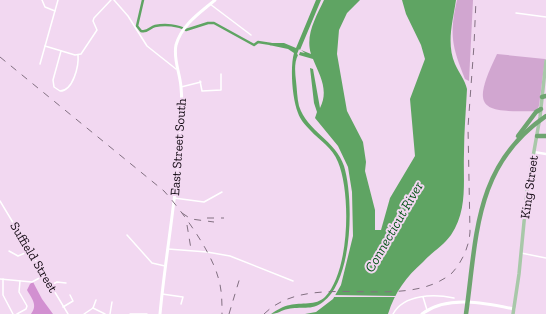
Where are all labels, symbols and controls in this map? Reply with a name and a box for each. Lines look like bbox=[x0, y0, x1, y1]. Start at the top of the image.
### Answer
street label: East Street South bbox=[167, 97, 189, 196]
street label: King Street bbox=[517, 154, 541, 220]
water label: Connecticut River bbox=[361, 179, 427, 275]
street label: Suffield Street bbox=[7, 219, 61, 295]

